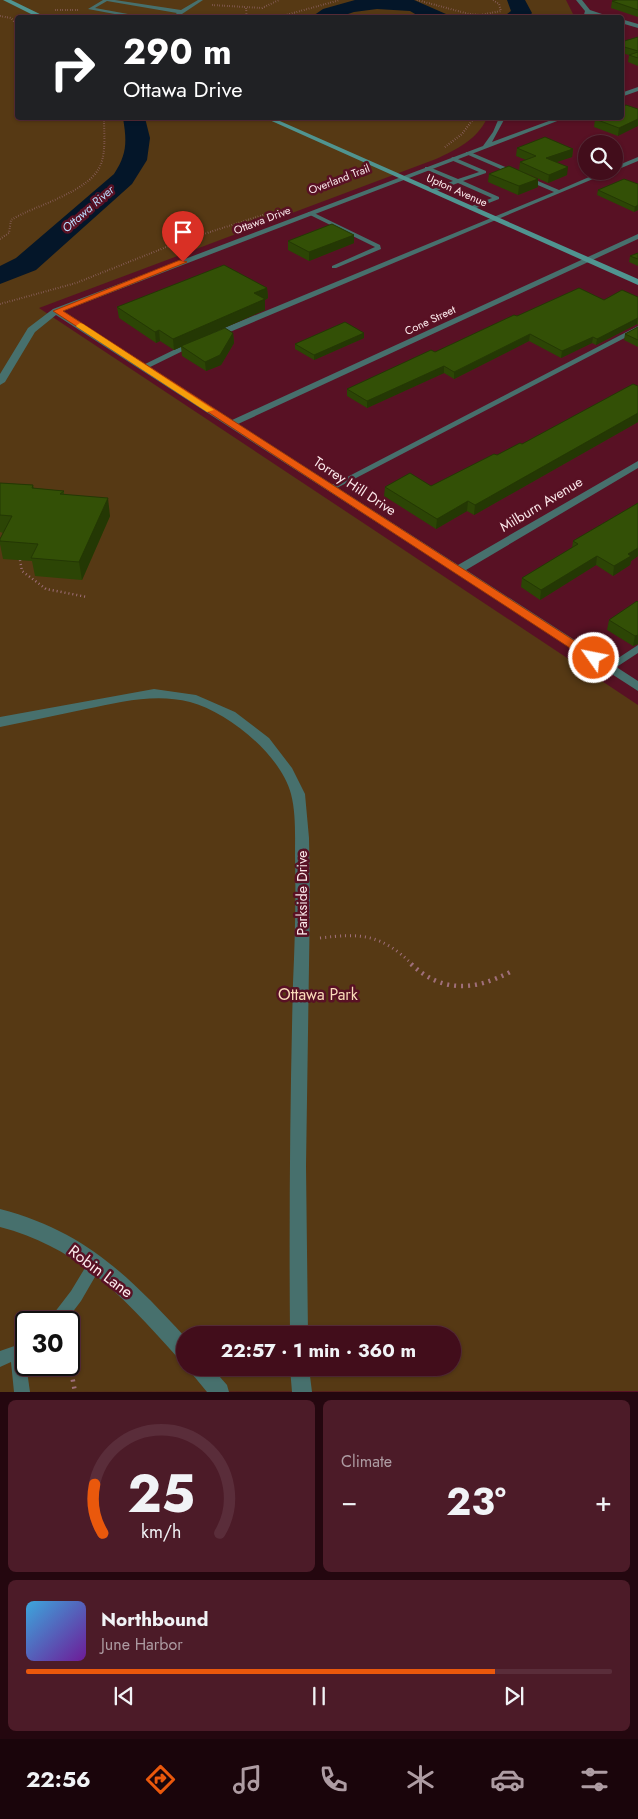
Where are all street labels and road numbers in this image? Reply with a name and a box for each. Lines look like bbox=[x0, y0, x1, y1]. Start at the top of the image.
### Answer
street label: Overland Trail bbox=[306, 160, 372, 198]
street label: Upton Avenue bbox=[424, 169, 490, 211]
street label: Ottawa Drive bbox=[231, 202, 293, 238]
street label: Cone Street bbox=[402, 301, 458, 339]
street label: Torrey Hill Drive bbox=[310, 452, 400, 520]
street label: Milburn Avenue bbox=[496, 471, 586, 537]
street label: Parkside Drive bbox=[292, 851, 312, 935]
street label: Robin Lane bbox=[64, 1239, 138, 1303]

